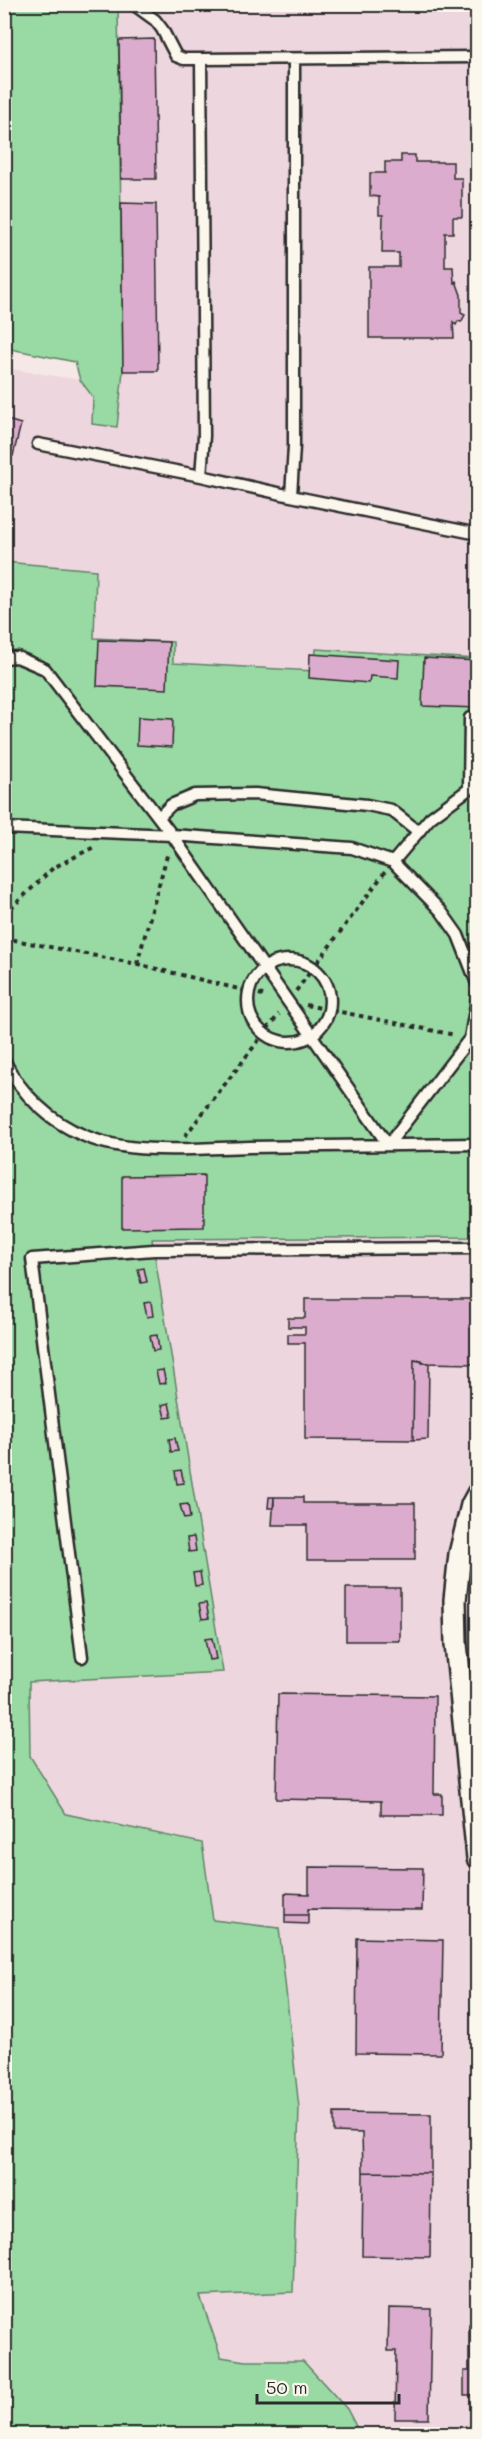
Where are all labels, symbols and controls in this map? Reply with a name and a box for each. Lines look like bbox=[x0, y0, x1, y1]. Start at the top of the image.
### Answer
scale bar bbox=[257, 2367, 400, 2405]
text: 50 m bbox=[266, 2375, 308, 2399]

